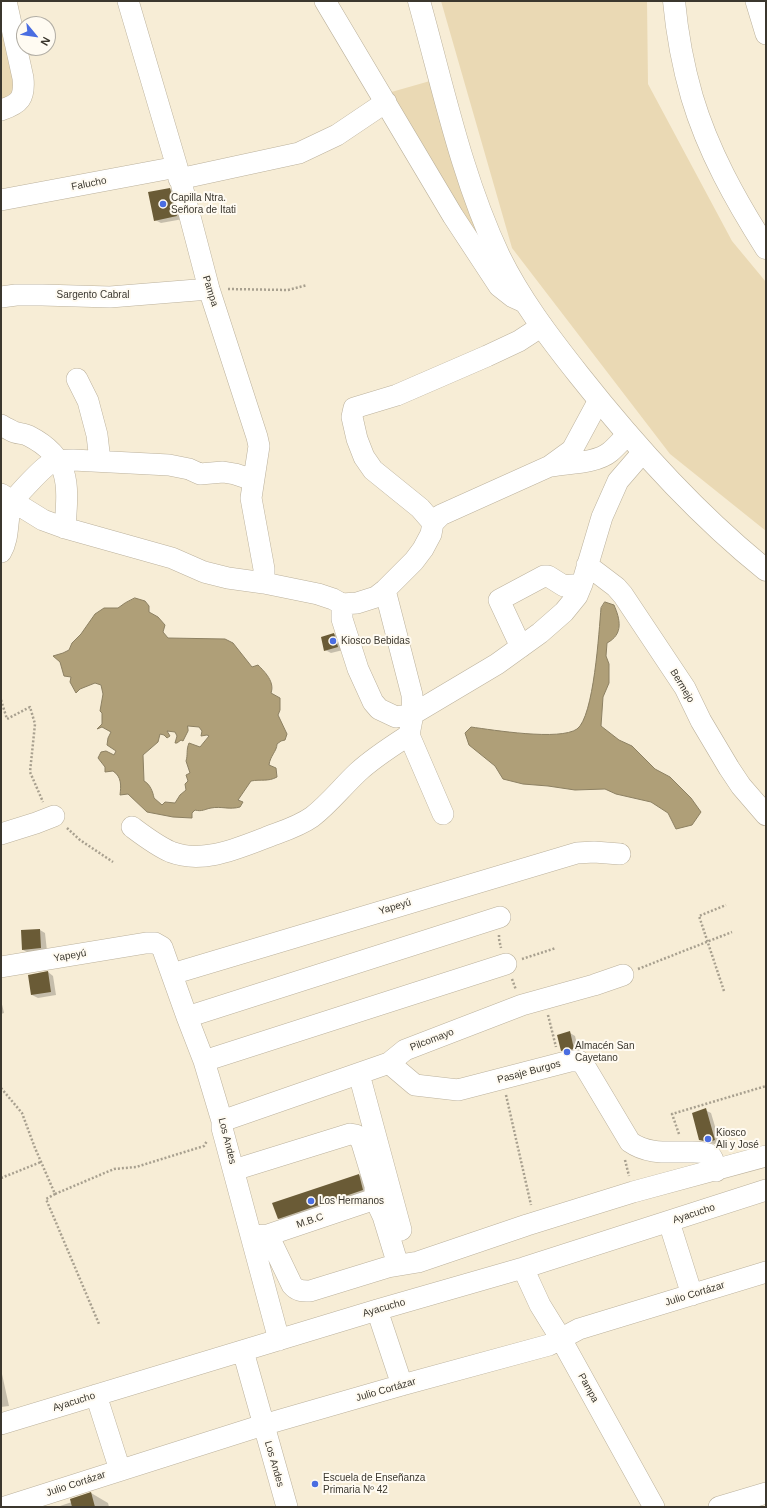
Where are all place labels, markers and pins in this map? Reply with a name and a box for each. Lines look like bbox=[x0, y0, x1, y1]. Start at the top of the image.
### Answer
place label: Capilla Ntra. Señora de Itati bbox=[171, 192, 236, 216]
marker: Capilla Ntra. Señora de Itati bbox=[158, 199, 168, 209]
place label: Kiosco Bebidas bbox=[341, 635, 410, 647]
marker: Kiosco Bebidas bbox=[328, 636, 338, 646]
place label: Almacén San Cayetano bbox=[575, 1040, 634, 1064]
marker: Almacén San Cayetano bbox=[562, 1047, 572, 1057]
place label: Kiosco Ali y José bbox=[716, 1127, 759, 1150]
marker: Kiosco Ali y José bbox=[703, 1134, 713, 1144]
place label: Los Hermanos bbox=[319, 1195, 384, 1207]
marker: Los Hermanos bbox=[306, 1196, 316, 1206]
place label: Escuela de Enseñanza Primaria Nº 42 bbox=[323, 1472, 425, 1496]
marker: Escuela de Enseñanza Primaria Nº 42 bbox=[310, 1479, 320, 1489]

